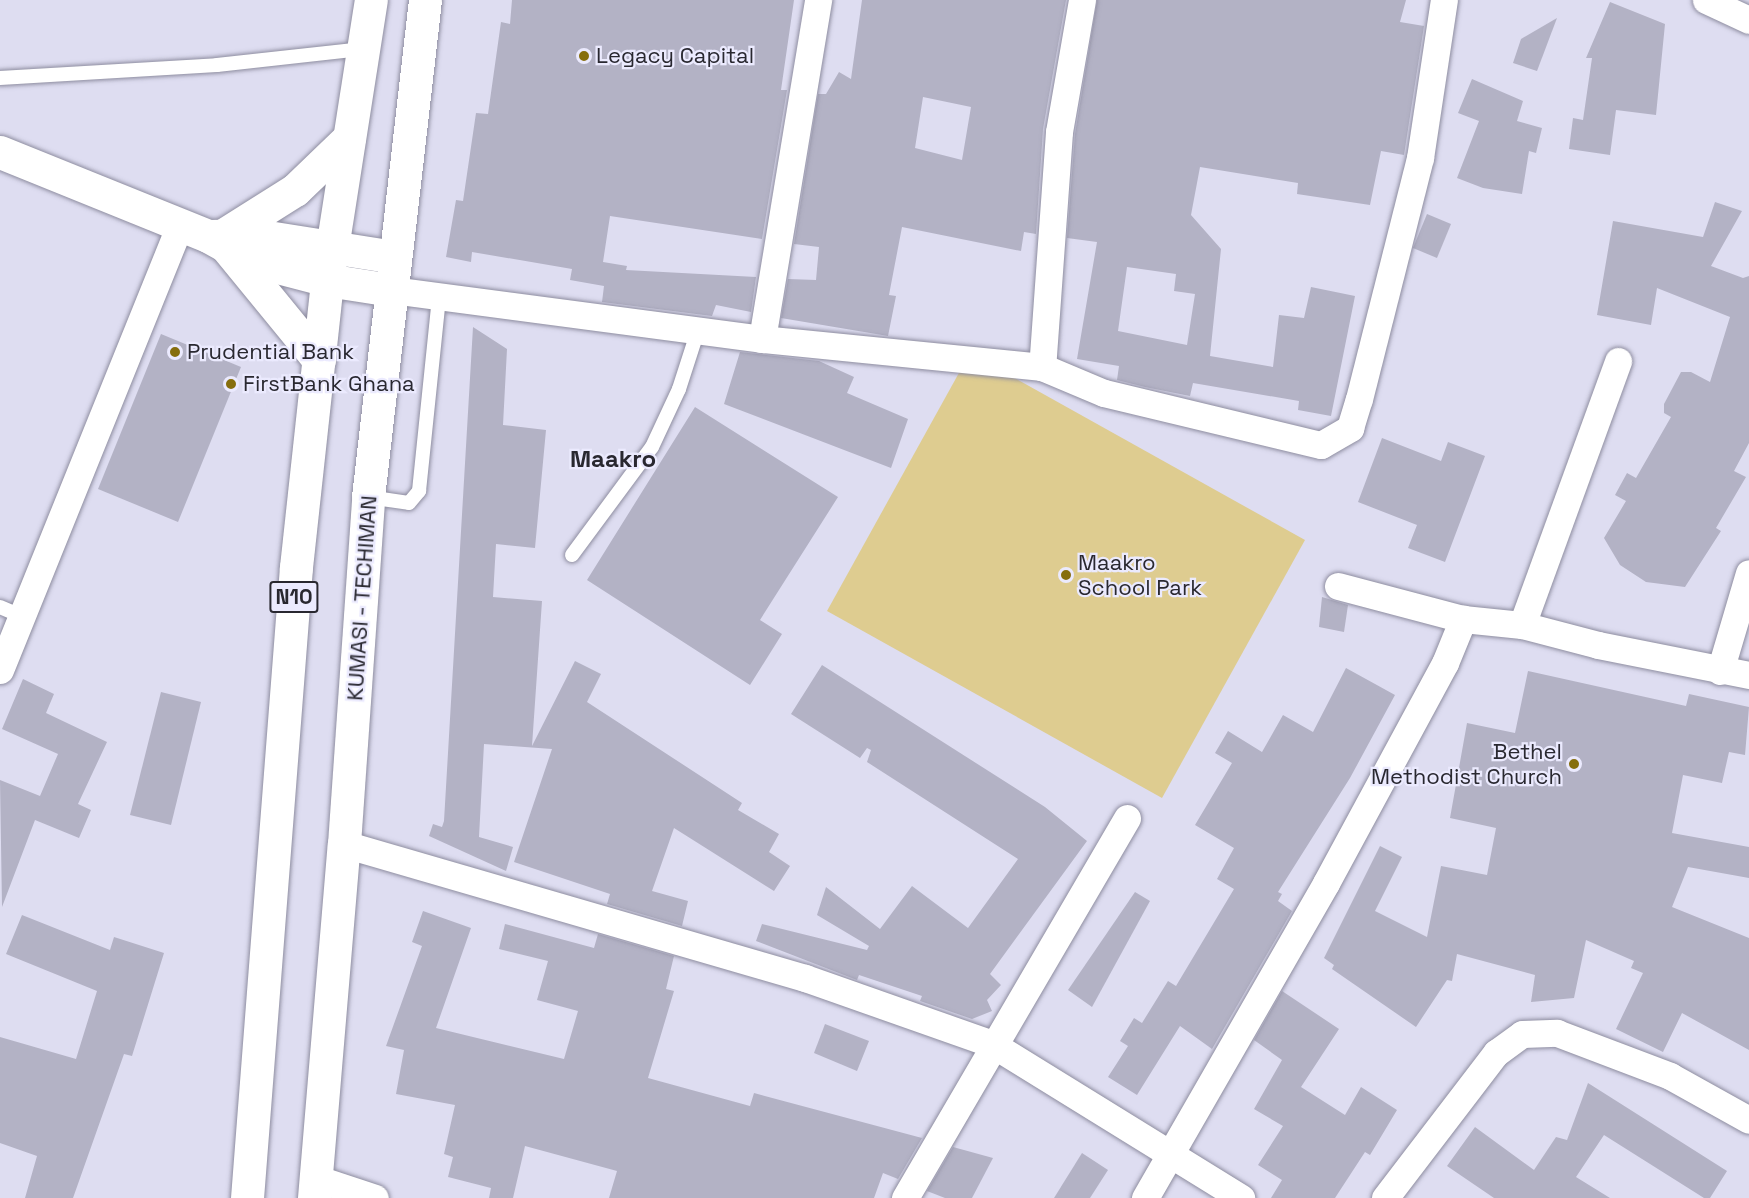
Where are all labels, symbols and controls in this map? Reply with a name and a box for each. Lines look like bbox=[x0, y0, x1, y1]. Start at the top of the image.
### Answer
place label: Legacy Capital bbox=[596, 43, 754, 69]
marker: Legacy Capital bbox=[577, 49, 591, 63]
place label: Prudential Bank bbox=[187, 339, 354, 365]
marker: Prudential Bank bbox=[168, 345, 182, 359]
place label: FirstBank Ghana bbox=[243, 371, 415, 397]
marker: FirstBank Ghana bbox=[224, 377, 238, 391]
district label: Maakro bbox=[570, 445, 656, 473]
street label: KUMASI - TECHIMAN bbox=[342, 493, 382, 703]
place label: Maakro School Park bbox=[1078, 549, 1202, 600]
marker: Maakro School Park bbox=[1059, 568, 1073, 582]
road number: N10 bbox=[268, 579, 320, 615]
place label: Bethel Methodist Church bbox=[1371, 738, 1562, 790]
marker: Bethel Methodist Church bbox=[1567, 757, 1581, 771]

